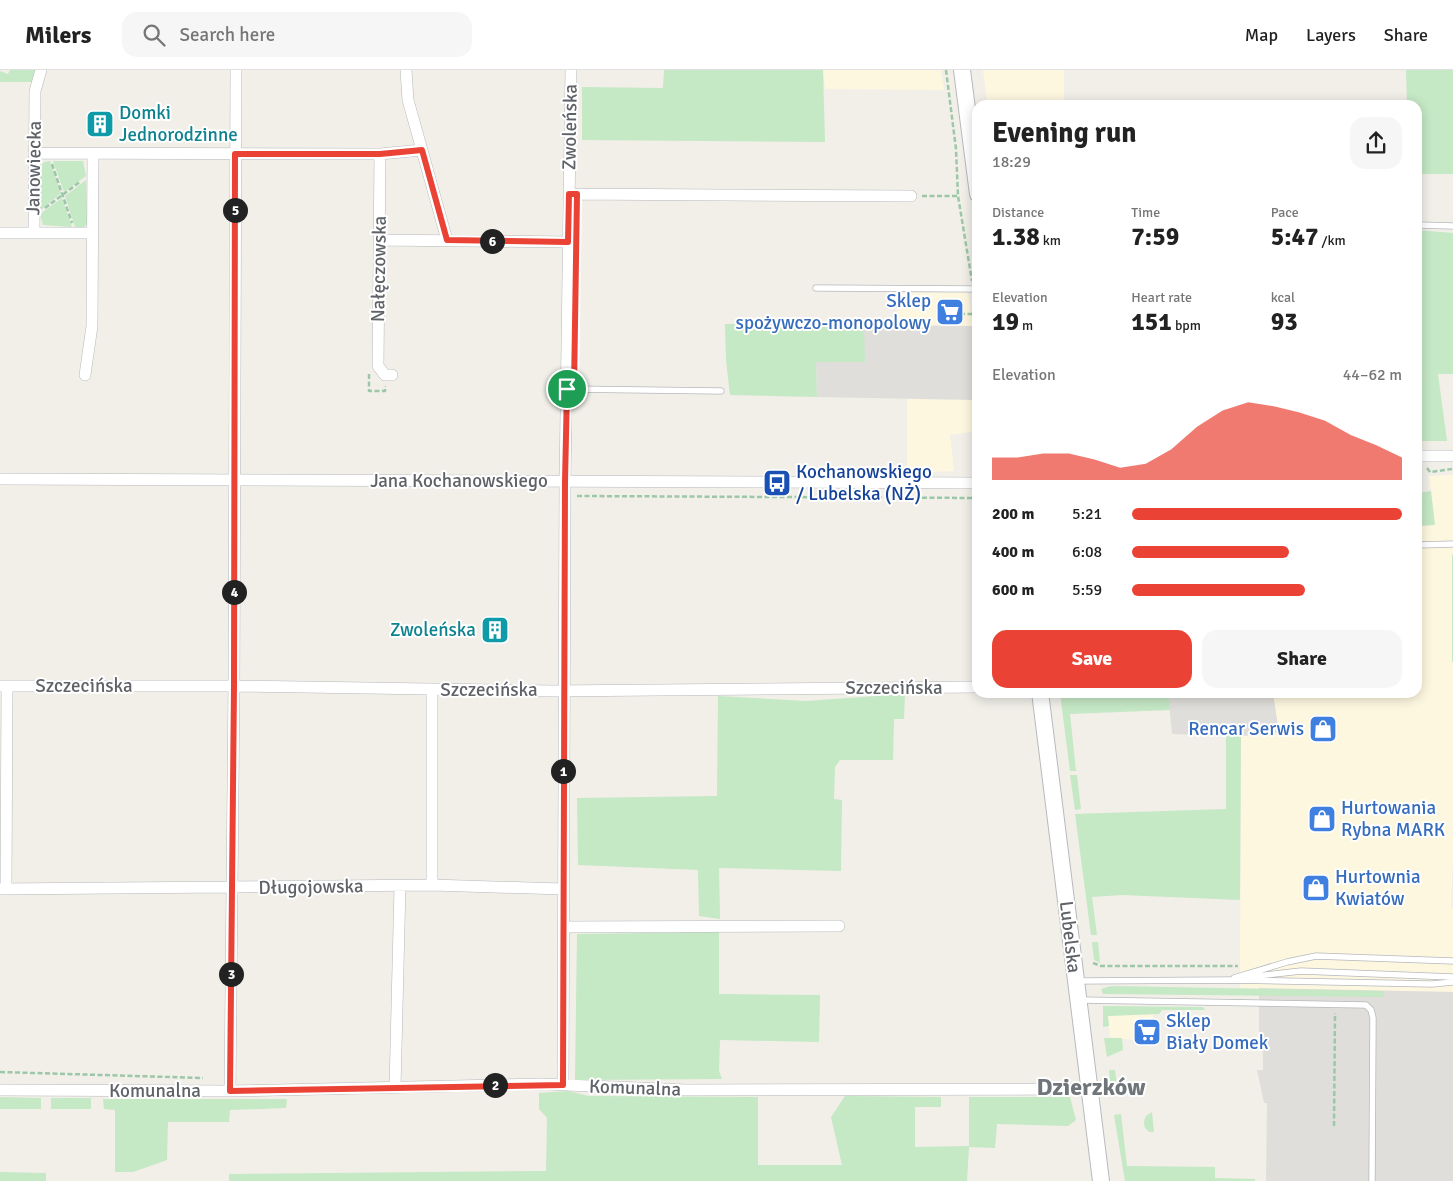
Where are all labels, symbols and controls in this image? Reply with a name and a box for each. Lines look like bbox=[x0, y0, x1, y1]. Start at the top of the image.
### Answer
search box bbox=[122, 12, 472, 57]
text: Milers bbox=[25, 20, 92, 50]
icon: search bbox=[140, 21, 168, 49]
text: Search here bbox=[180, 23, 275, 47]
text: Map bbox=[1245, 24, 1278, 46]
text: Layers bbox=[1306, 24, 1356, 46]
text: Share bbox=[1384, 24, 1428, 46]
street label: Zwoleńska bbox=[557, 84, 583, 170]
place label: Domki Jednorodzinne bbox=[119, 101, 238, 147]
building icon: Domki Jednorodzinne bbox=[85, 109, 115, 139]
text: Evening run bbox=[992, 116, 1137, 150]
button: share bbox=[1350, 117, 1402, 169]
street label: Janowiecka bbox=[21, 121, 47, 215]
text: 18:29 bbox=[992, 152, 1031, 172]
pin: 5 bbox=[222, 198, 248, 222]
text: 5 bbox=[232, 202, 239, 219]
text: Distance bbox=[992, 204, 1044, 221]
text: Time bbox=[1131, 204, 1160, 221]
text: Pace bbox=[1271, 204, 1299, 221]
street label: Nałęczowska bbox=[366, 216, 392, 322]
text: 1.38 bbox=[992, 221, 1040, 252]
text: 7:59 bbox=[1131, 221, 1179, 252]
text: 5:47 bbox=[1271, 221, 1319, 252]
pin: 6 bbox=[480, 228, 504, 254]
text: km bbox=[1040, 232, 1061, 249]
text: /km bbox=[1319, 232, 1346, 249]
text: 6 bbox=[489, 233, 496, 250]
place label: Sklep spożywczo-monopolowy bbox=[736, 289, 931, 335]
text: Elevation bbox=[992, 289, 1048, 306]
text: Heart rate bbox=[1131, 289, 1192, 306]
text: kcal bbox=[1271, 289, 1295, 306]
supermarket icon: Sklep spożywczo-monopolowy bbox=[935, 297, 965, 327]
text: 19 bbox=[992, 306, 1019, 337]
text: 151 bbox=[1131, 306, 1172, 337]
text: 93 bbox=[1271, 306, 1298, 337]
text: m bbox=[1019, 317, 1033, 334]
text: bpm bbox=[1172, 317, 1201, 334]
text: Elevation bbox=[992, 365, 1056, 385]
text: 44–62 m bbox=[1343, 365, 1402, 385]
pin bbox=[546, 368, 588, 410]
icon: arrive bbox=[553, 375, 581, 403]
place label: Kochanowskiego / Lubelska (NŻ) bbox=[796, 460, 932, 506]
bus stop icon: Kochanowskiego / Lubelska (NŻ) bbox=[762, 468, 792, 498]
street label: Jana Kochanowskiego bbox=[370, 469, 548, 493]
text: 200 m bbox=[992, 504, 1034, 524]
text: 5:21 bbox=[1072, 504, 1102, 524]
text: 400 m bbox=[992, 542, 1034, 562]
text: 6:08 bbox=[1072, 542, 1102, 562]
pin: 4 bbox=[222, 580, 246, 604]
text: 600 m bbox=[992, 580, 1034, 600]
text: 5:59 bbox=[1072, 580, 1102, 600]
text: 4 bbox=[231, 584, 238, 601]
building icon: Zwoleńska bbox=[480, 615, 510, 645]
place label: Zwoleńska bbox=[390, 618, 476, 642]
button: Save bbox=[992, 630, 1192, 688]
button: Share bbox=[1202, 630, 1402, 688]
street label: Szczecińska bbox=[35, 674, 133, 698]
street label: Szczecińska bbox=[845, 676, 943, 700]
street label: Szczecińska bbox=[440, 678, 538, 702]
shop icon: Rencar Serwis bbox=[1308, 714, 1338, 744]
place label: Rencar Serwis bbox=[1188, 717, 1304, 741]
pin: 1 bbox=[550, 758, 576, 784]
text: 1 bbox=[560, 763, 567, 780]
place label: Hurtowania Rybna MARK bbox=[1341, 796, 1446, 842]
shop icon: Hurtowania Rybna MARK bbox=[1307, 804, 1337, 834]
place label: Hurtownia Kwiatów bbox=[1335, 865, 1421, 911]
shop icon: Hurtownia Kwiatów bbox=[1301, 873, 1331, 903]
street label: Długojowska bbox=[258, 874, 364, 900]
street label: Lubelska bbox=[1054, 900, 1086, 974]
pin: 3 bbox=[218, 962, 244, 986]
text: 3 bbox=[228, 966, 235, 983]
place label: Sklep Biały Domek bbox=[1166, 1009, 1269, 1055]
supermarket icon: Sklep Biały Domek bbox=[1132, 1017, 1162, 1047]
pin: 2 bbox=[482, 1072, 508, 1098]
district label: Dzierzków bbox=[1037, 1072, 1146, 1102]
street label: Komunalna bbox=[589, 1074, 681, 1102]
text: 2 bbox=[492, 1077, 499, 1094]
street label: Komunalna bbox=[109, 1079, 201, 1103]

